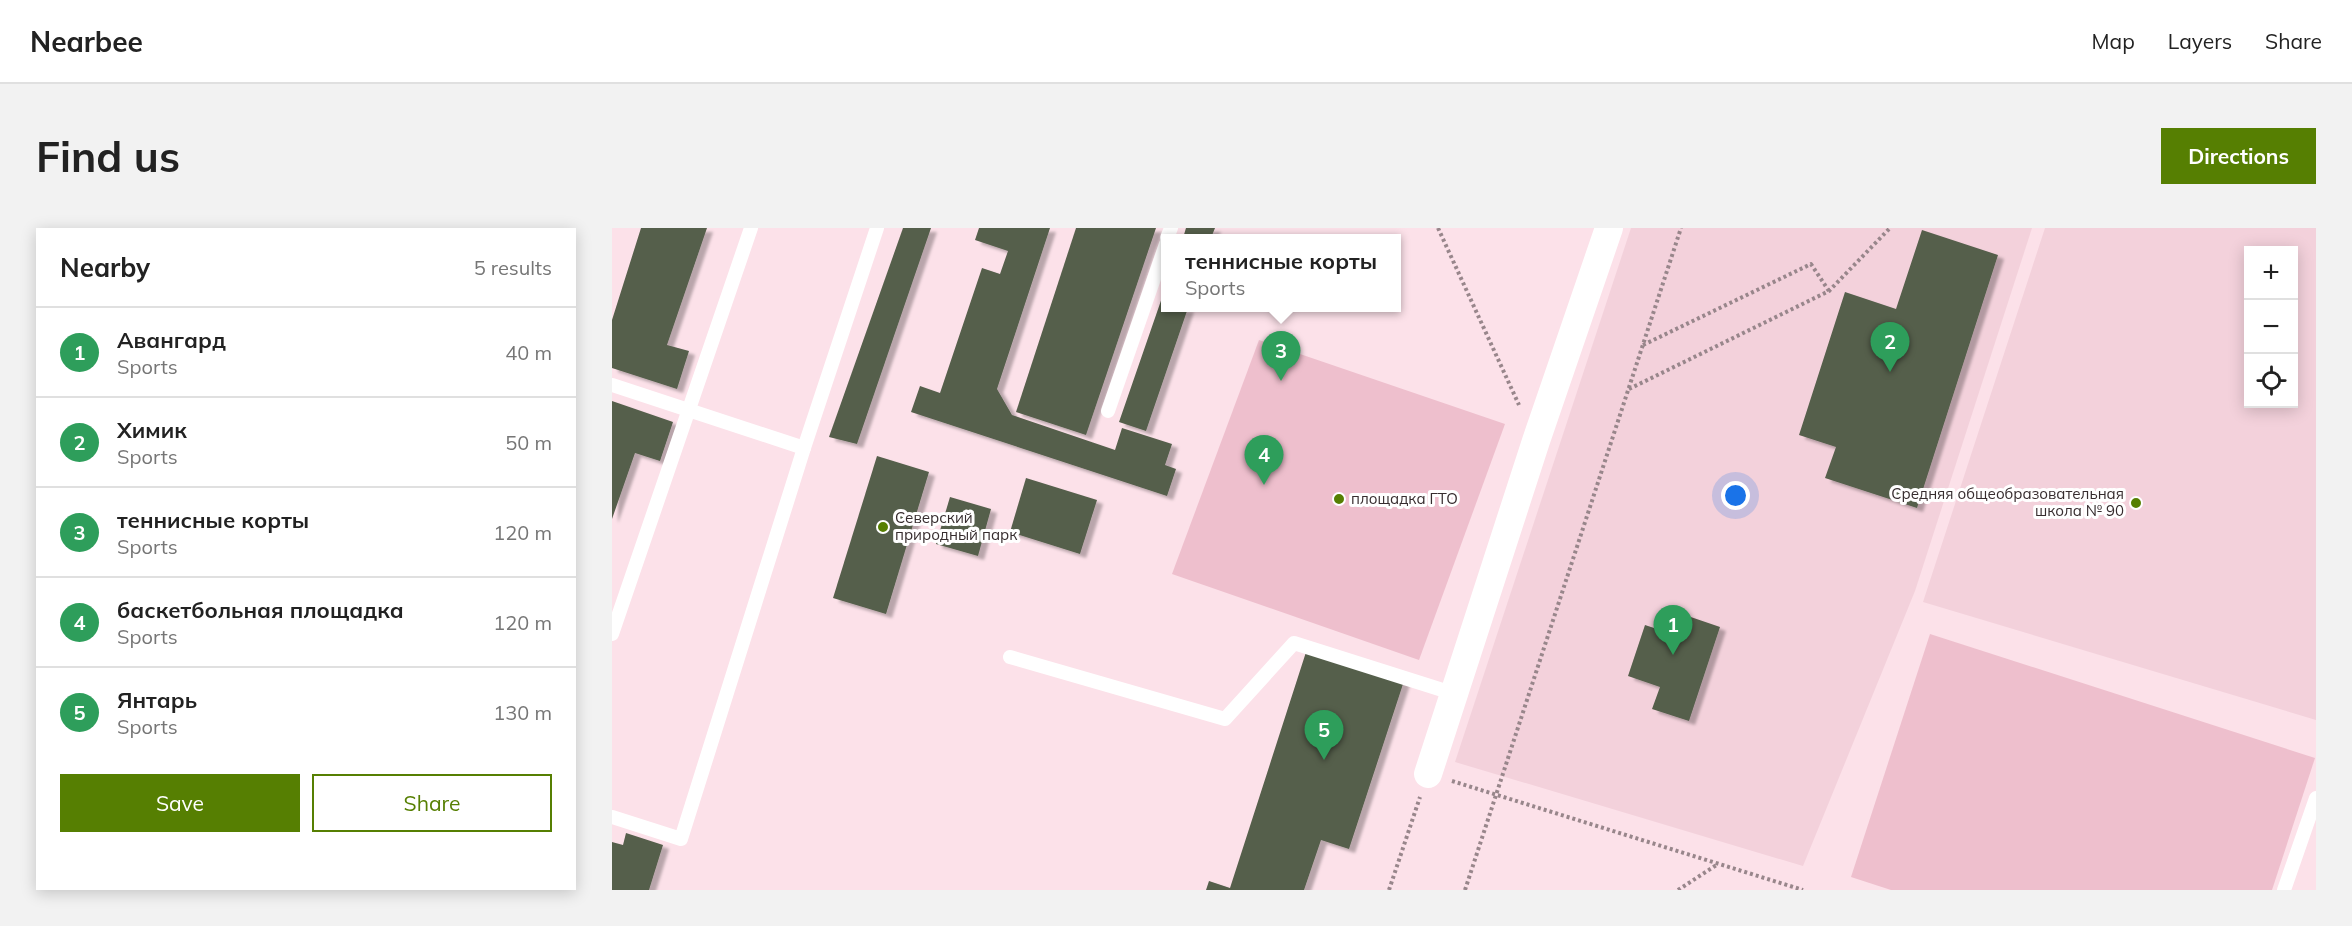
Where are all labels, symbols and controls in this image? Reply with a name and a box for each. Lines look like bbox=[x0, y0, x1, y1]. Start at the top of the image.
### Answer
text: Nearbee bbox=[30, 24, 143, 59]
text: Map bbox=[2092, 28, 2135, 54]
text: Layers bbox=[2168, 28, 2232, 54]
text: Share bbox=[2265, 28, 2322, 54]
button: Directions bbox=[2161, 128, 2316, 184]
text: Find us bbox=[36, 130, 180, 183]
popup bbox=[1161, 234, 1401, 312]
map controls bbox=[2244, 246, 2298, 408]
button: + bbox=[2244, 246, 2298, 300]
text: теннисные корты bbox=[1185, 247, 1377, 275]
text: Nearby bbox=[60, 251, 150, 284]
text: 5 results bbox=[474, 255, 552, 280]
text: Sports bbox=[1185, 275, 1245, 300]
button: − bbox=[2244, 300, 2298, 354]
pin: 2 bbox=[1870, 322, 1910, 372]
text: Авангард bbox=[117, 326, 226, 354]
pin: 3 bbox=[1262, 332, 1300, 381]
text: 1 bbox=[74, 340, 86, 365]
text: 40 m bbox=[505, 340, 552, 365]
text: Sports bbox=[117, 354, 178, 379]
button: locate bbox=[2244, 354, 2298, 408]
text: Химик bbox=[117, 416, 187, 444]
text: 2 bbox=[74, 430, 86, 455]
text: 50 m bbox=[505, 430, 552, 455]
pin: 4 bbox=[1244, 436, 1284, 485]
text: Sports bbox=[117, 444, 178, 469]
your location bbox=[1721, 481, 1750, 510]
place label: Средняя общеобразовательная школа № 90 bbox=[1891, 484, 2124, 520]
place label: площадка ГТО bbox=[1351, 489, 1458, 508]
marker: площадка ГТО bbox=[1332, 492, 1346, 506]
marker: Средняя общеобразовательная школа № 90 bbox=[2129, 496, 2143, 510]
text: теннисные корты bbox=[117, 506, 309, 534]
place label: Северский природный парк bbox=[895, 508, 1018, 544]
text: 3 bbox=[74, 520, 86, 545]
text: 120 m bbox=[493, 520, 552, 545]
marker: Северский природный парк bbox=[876, 520, 890, 534]
text: Sports bbox=[117, 534, 178, 559]
text: баскетбольная площадка bbox=[117, 596, 404, 624]
pin: 1 bbox=[1654, 606, 1692, 655]
text: 4 bbox=[74, 610, 86, 635]
text: 120 m bbox=[493, 610, 552, 635]
text: Sports bbox=[117, 624, 178, 649]
text: Янтарь bbox=[117, 686, 197, 714]
text: 5 bbox=[74, 700, 86, 725]
text: 130 m bbox=[493, 700, 552, 725]
pin: 5 bbox=[1304, 710, 1344, 760]
text: Sports bbox=[117, 714, 178, 739]
button: Save bbox=[60, 774, 300, 832]
button: Share bbox=[312, 774, 552, 832]

